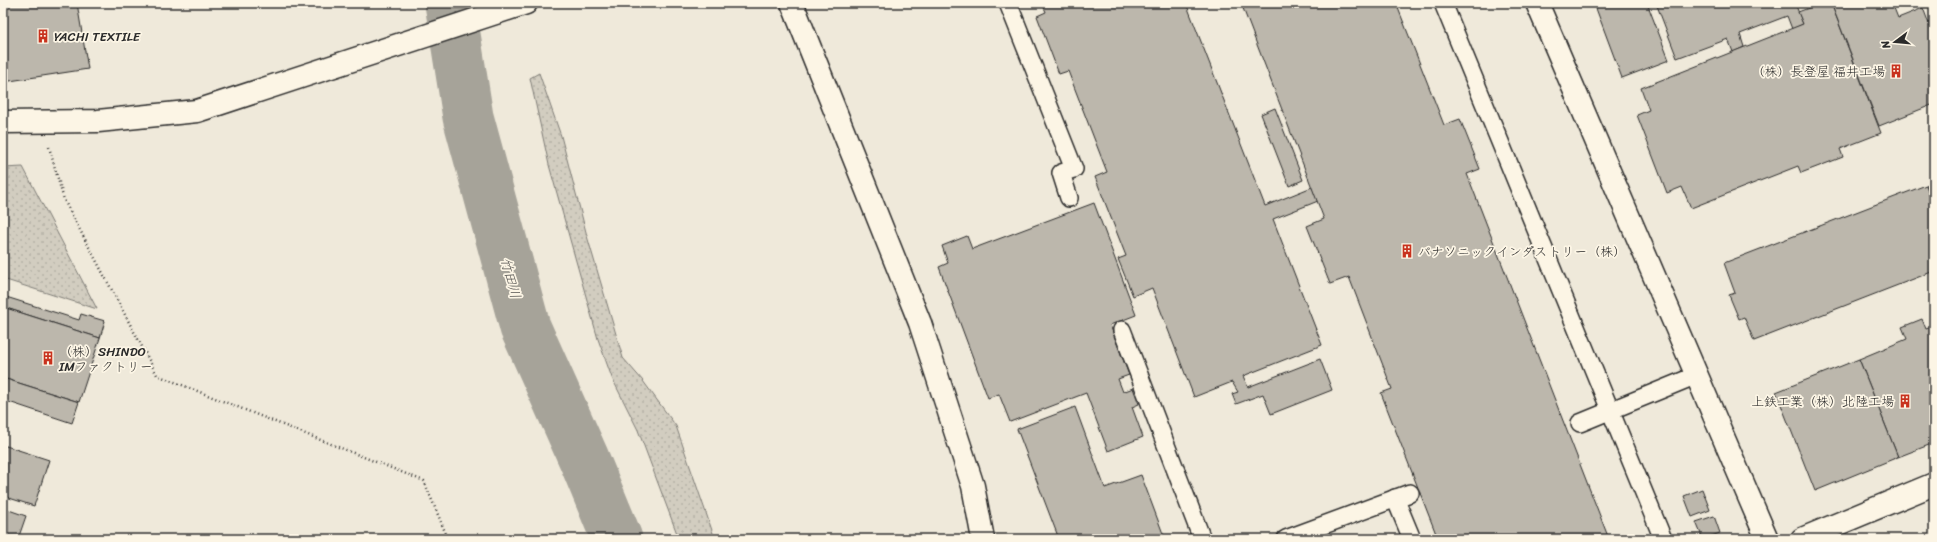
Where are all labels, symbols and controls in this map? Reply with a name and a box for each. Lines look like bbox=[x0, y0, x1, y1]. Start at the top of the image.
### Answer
north arrow bbox=[1875, 22, 1915, 62]
place label: YACHI TEXTILE bbox=[54, 25, 141, 48]
building icon: YACHI TEXTILE bbox=[35, 28, 51, 44]
text: N bbox=[1876, 38, 1896, 52]
place label: （株）長登屋 福井工場 bbox=[1752, 60, 1885, 83]
building icon: （株）長登屋 福井工場 bbox=[1888, 63, 1904, 79]
place label: パナソニックインダストリー（株） bbox=[1418, 240, 1626, 263]
building icon: パナソニックインダストリー（株） bbox=[1399, 243, 1415, 259]
water label: 竹田川 bbox=[493, 255, 528, 302]
place label: （株）SHINDO IMファクトリー bbox=[58, 340, 153, 378]
building icon: （株）SHINDO IMファクトリー bbox=[40, 350, 56, 366]
place label: 上鉄工業（株）北陸工場 bbox=[1751, 390, 1894, 413]
building icon: 上鉄工業（株）北陸工場 bbox=[1897, 393, 1913, 409]

